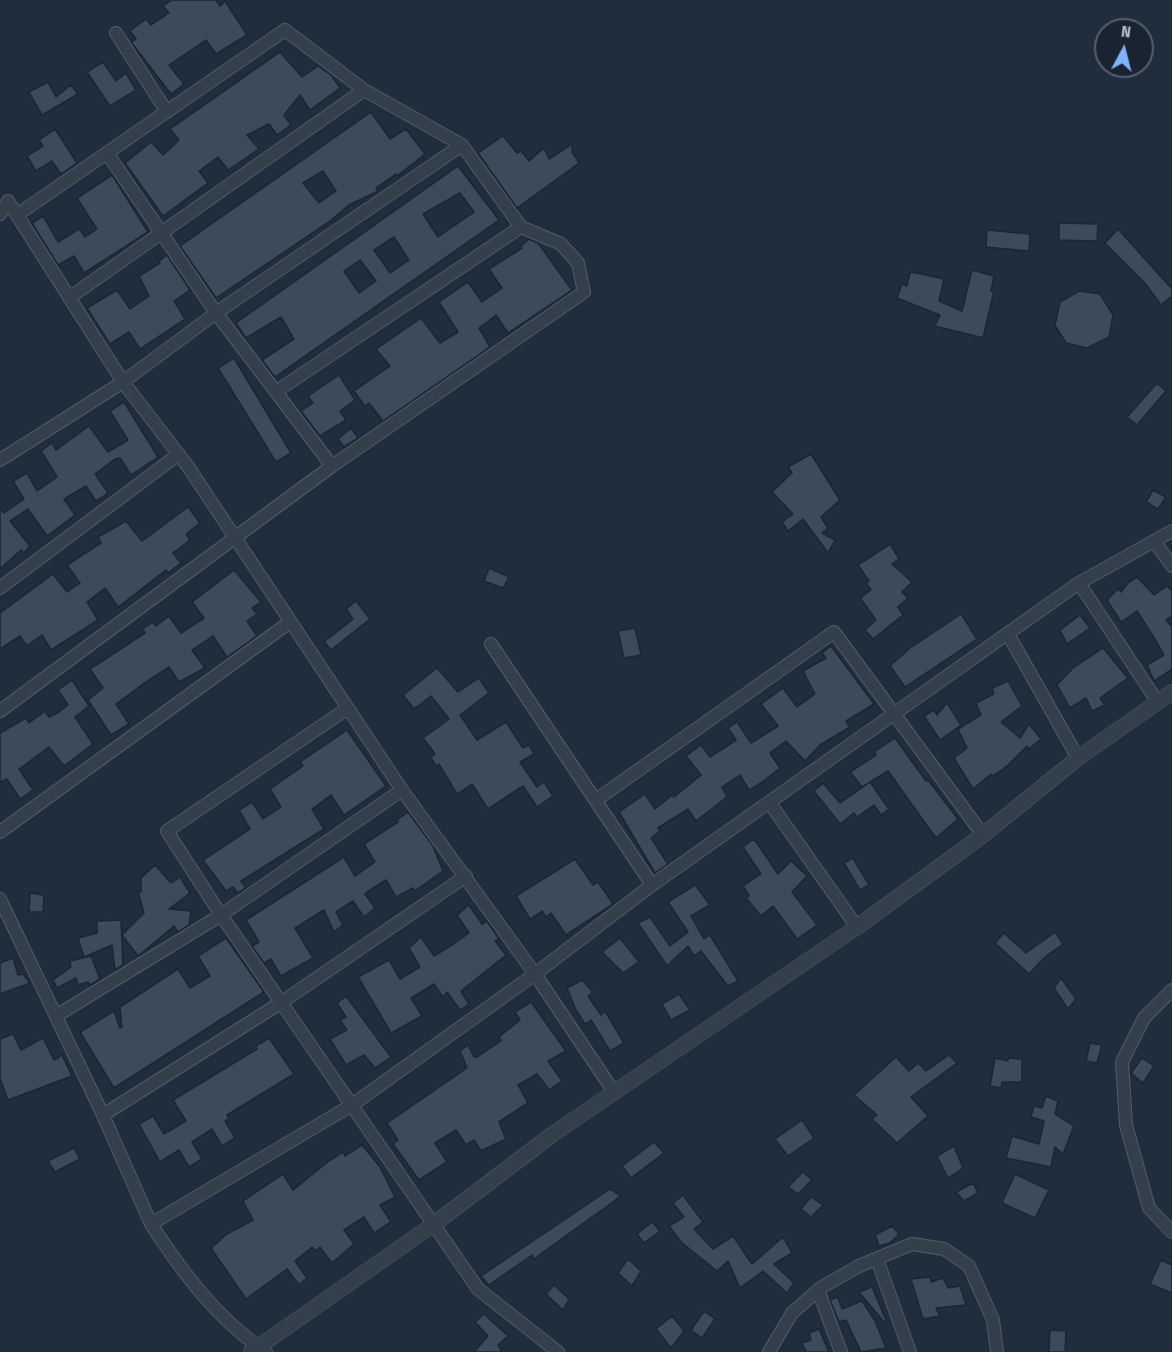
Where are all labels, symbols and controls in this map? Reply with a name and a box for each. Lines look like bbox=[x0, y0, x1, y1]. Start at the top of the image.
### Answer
north arrow bbox=[1094, 18, 1154, 78]
text: N bbox=[1120, 22, 1132, 42]

